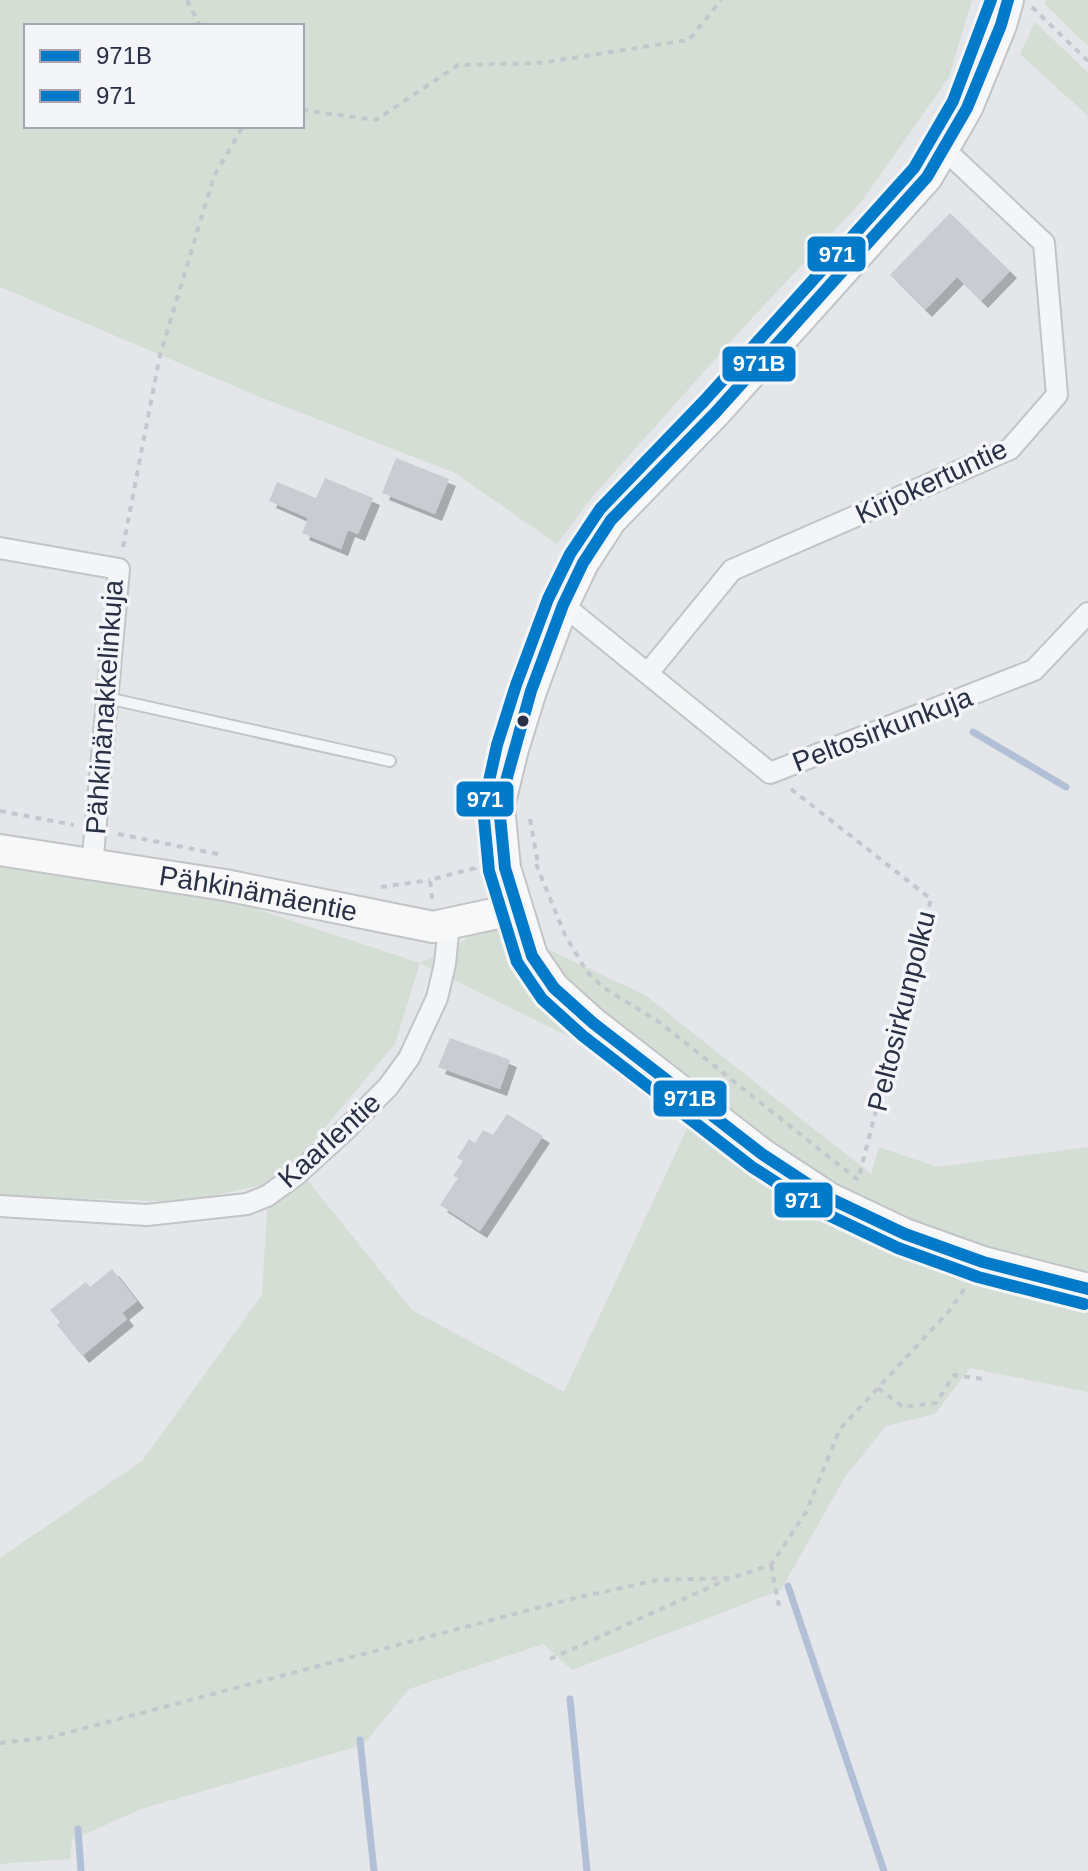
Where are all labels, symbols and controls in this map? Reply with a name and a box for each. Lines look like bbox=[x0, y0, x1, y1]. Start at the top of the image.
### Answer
legend bbox=[24, 24, 304, 128]
text: 971B bbox=[96, 42, 152, 69]
text: 971 bbox=[96, 82, 136, 109]
line badge: 971 bbox=[806, 235, 867, 273]
text: 971 bbox=[819, 242, 855, 267]
line badge: 971B bbox=[721, 345, 797, 383]
text: 971B bbox=[733, 351, 785, 376]
street label: Kirjokertuntie bbox=[851, 433, 1012, 530]
street label: Pähkinänakkelinkuja bbox=[80, 578, 129, 835]
street label: Peltosirkunkuja bbox=[788, 681, 977, 778]
unlabelled marker bbox=[515, 713, 531, 729]
line badge: 971 bbox=[455, 780, 515, 818]
text: 971 bbox=[467, 787, 503, 812]
street label: Pähkinämäentie bbox=[157, 860, 360, 927]
street label: Peltosirkunpolku bbox=[862, 908, 941, 1115]
line badge: 971B bbox=[652, 1079, 728, 1118]
text: 971B bbox=[664, 1086, 716, 1111]
street label: Kaarlentie bbox=[272, 1087, 387, 1194]
line badge: 971 bbox=[773, 1181, 834, 1219]
text: 971 bbox=[785, 1188, 821, 1213]

